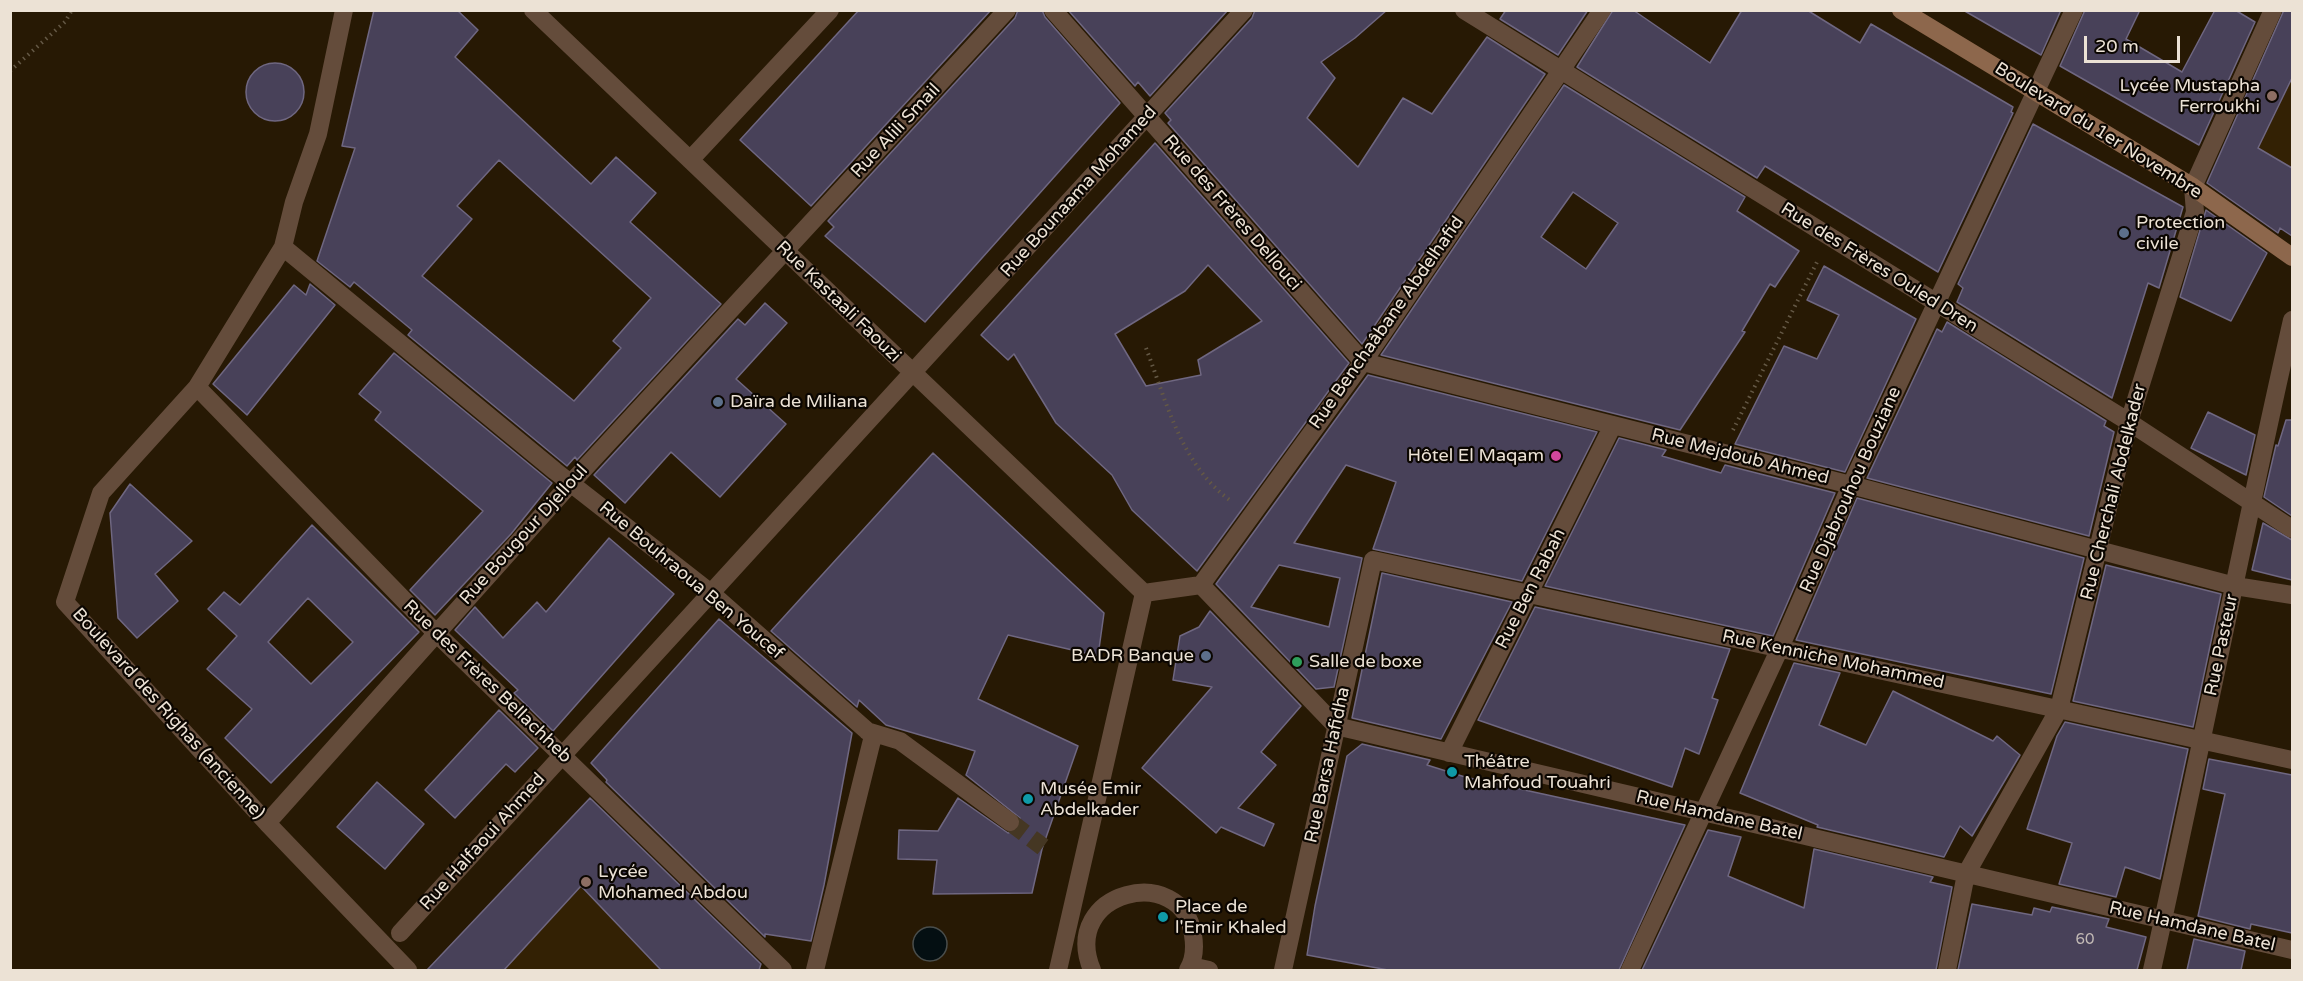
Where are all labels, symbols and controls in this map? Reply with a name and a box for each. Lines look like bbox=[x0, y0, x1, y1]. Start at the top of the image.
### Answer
scale bar bbox=[2087, 24, 2183, 62]
text: 20 m bbox=[2095, 35, 2139, 57]
street label: Boulevard du 1er Novembre bbox=[1990, 58, 2206, 204]
place label: Lycée Mustapha Ferroukhi bbox=[2119, 75, 2260, 118]
street label: Rue Alili Smail bbox=[847, 79, 945, 183]
marker: Lycée Mustapha Ferroukhi bbox=[2265, 89, 2279, 103]
street label: Rue Bounaama Mohamed bbox=[996, 102, 1162, 282]
street label: Rue des Frères Dellouci bbox=[1158, 131, 1306, 295]
street label: Rue des Frères Ouled Dren bbox=[1777, 198, 1981, 338]
place label: Protection civile bbox=[2136, 212, 2225, 254]
street label: Rue Benchaâbane Abdelhafid bbox=[1305, 213, 1469, 433]
marker: Protection civile bbox=[2117, 226, 2131, 240]
street label: Rue Kastaali Faouzi bbox=[771, 237, 905, 367]
street label: Rue Cherchali Abdelkader bbox=[2077, 382, 2151, 602]
street label: Rue Djabrouhou Bouziane bbox=[1796, 384, 1906, 596]
place label: Daïra de Miliana bbox=[730, 391, 868, 413]
marker: Daïra de Miliana bbox=[711, 395, 725, 409]
street label: Rue Mejdoub Ahmed bbox=[1649, 424, 1831, 490]
place label: Hôtel El Maqam bbox=[1408, 445, 1544, 467]
marker: Hôtel El Maqam bbox=[1549, 449, 1563, 463]
street label: Rue Bougour Djelloul bbox=[455, 460, 593, 610]
street label: Rue Bouhraoua Ben Youcef bbox=[594, 497, 788, 665]
street label: Rue Ben Rabah bbox=[1491, 525, 1571, 653]
street label: Rue Pasteur bbox=[2201, 592, 2243, 698]
street label: Rue des Frères Bellachheb bbox=[398, 596, 576, 768]
street label: Boulevard des Righas (ancienne) bbox=[67, 604, 269, 824]
street label: Rue Kenniche Mohammed bbox=[1720, 626, 1946, 694]
place label: BADR Banque bbox=[1071, 645, 1194, 667]
marker: BADR Banque bbox=[1199, 649, 1213, 663]
place label: Salle de boxe bbox=[1309, 651, 1422, 673]
marker: Salle de boxe bbox=[1290, 655, 1304, 669]
street label: Rue Barsa Hafidha bbox=[1301, 685, 1355, 845]
place label: Théâtre Mahfoud Touahri bbox=[1464, 751, 1611, 794]
marker: Théâtre Mahfoud Touahri bbox=[1445, 765, 1459, 779]
street label: Rue Halfaoui Ahmed bbox=[416, 769, 550, 915]
place label: Musée Emir Abdelkader bbox=[1040, 778, 1141, 820]
street label: Rue Hamdane Batel bbox=[1634, 786, 1804, 846]
marker: Musée Emir Abdelkader bbox=[1021, 792, 1035, 806]
place label: Lycée Mohamed Abdou bbox=[598, 861, 748, 904]
marker: Lycée Mohamed Abdou bbox=[579, 875, 593, 889]
place label: Place de l'Emir Khaled bbox=[1175, 896, 1287, 938]
street label: Rue Hamdane Batel bbox=[2107, 897, 2277, 957]
marker: Place de l'Emir Khaled bbox=[1156, 910, 1170, 924]
house number: 60 bbox=[2076, 931, 2094, 949]

